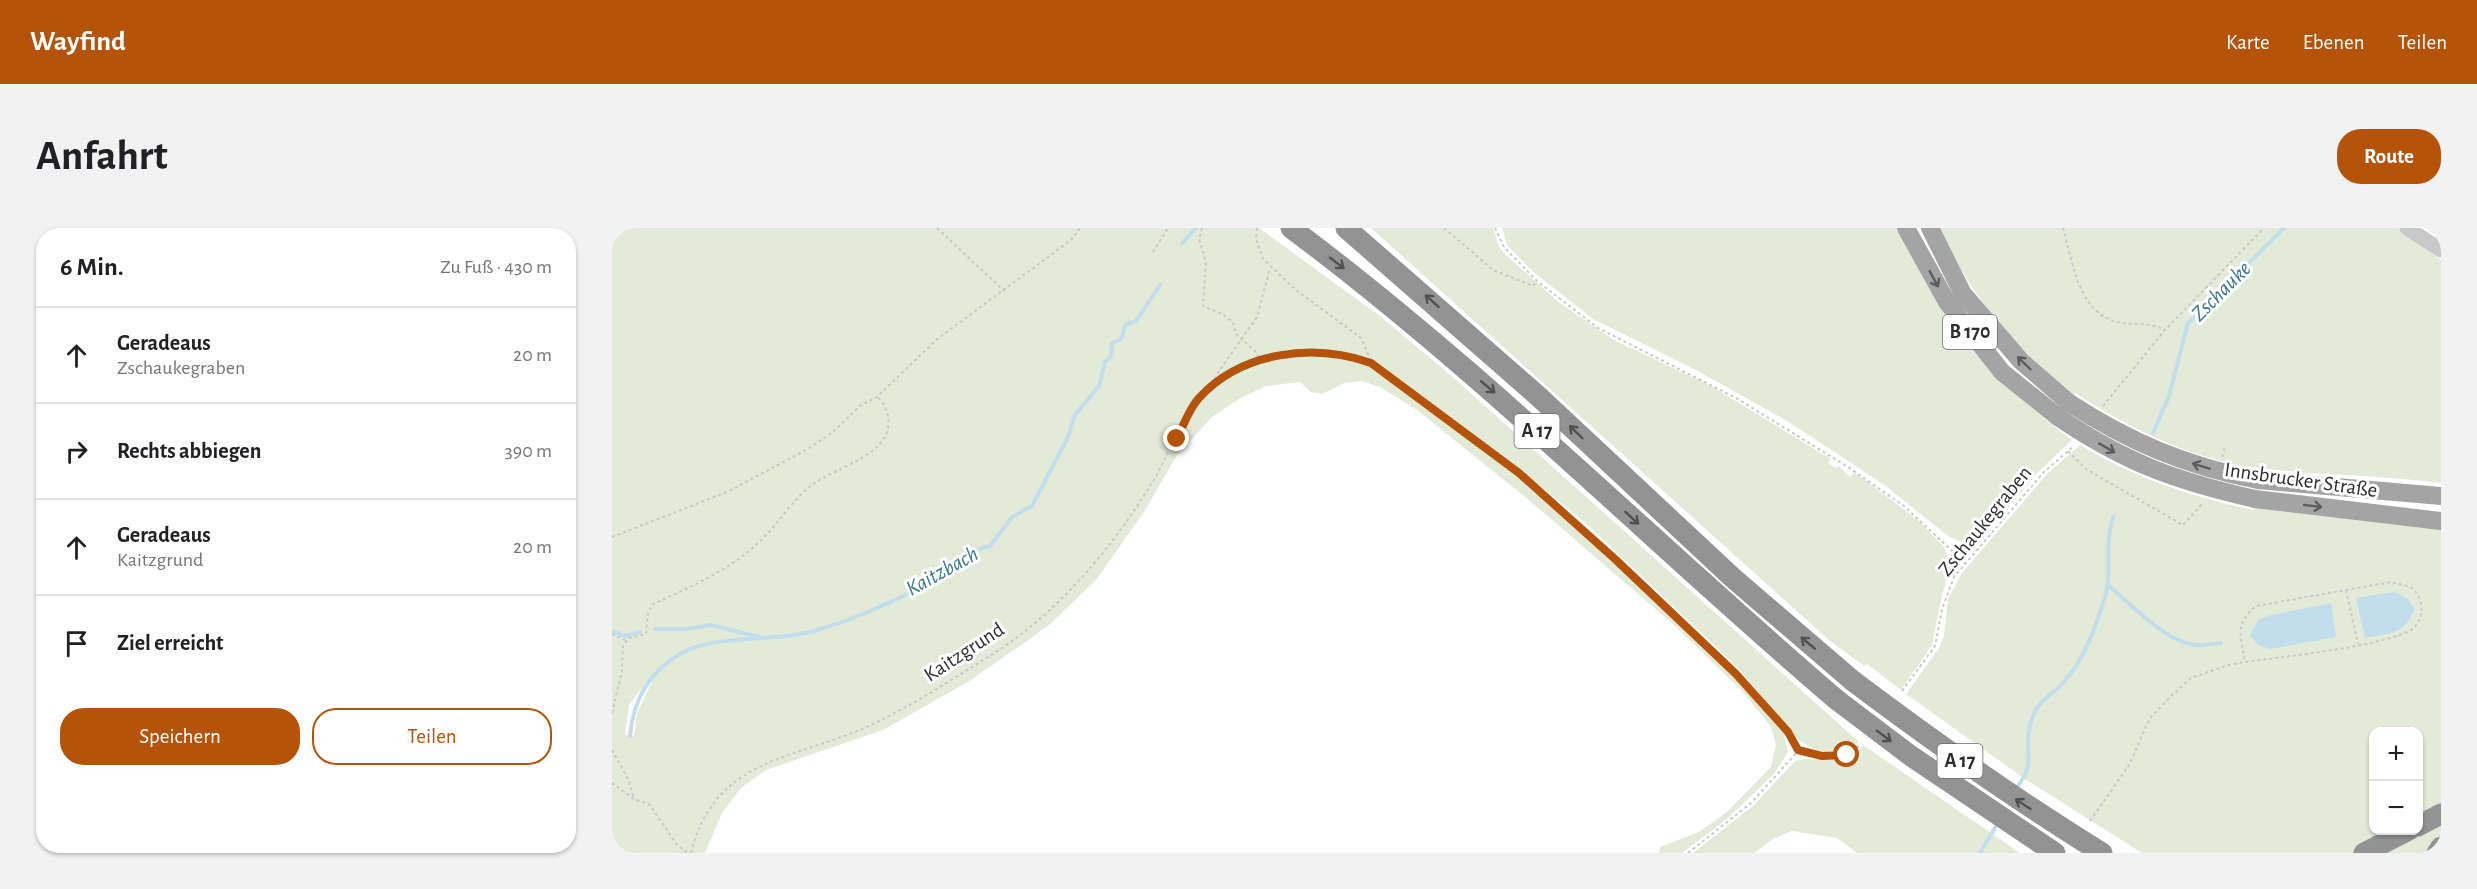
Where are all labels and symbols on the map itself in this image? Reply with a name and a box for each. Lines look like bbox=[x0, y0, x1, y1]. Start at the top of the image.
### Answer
one-way arrow bbox=[1329, 257, 1345, 269]
water label: Zschauke bbox=[2187, 257, 2255, 325]
one-way arrow bbox=[1928, 270, 1940, 287]
one-way arrow bbox=[1425, 294, 1440, 308]
road number: B 170 bbox=[1943, 315, 1997, 349]
one-way arrow bbox=[2016, 356, 2031, 370]
one-way arrow bbox=[1480, 381, 1496, 394]
road number: A 17 bbox=[1514, 414, 1560, 448]
route end bbox=[1163, 425, 1189, 451]
one-way arrow bbox=[1569, 425, 1584, 440]
one-way arrow bbox=[2099, 443, 2116, 455]
street label: Innsbrucker Straße bbox=[2223, 459, 2379, 501]
one-way arrow bbox=[2192, 460, 2211, 471]
street label: Zschaukegraben bbox=[1934, 462, 2036, 580]
one-way arrow bbox=[2303, 501, 2323, 512]
one-way arrow bbox=[1624, 511, 1639, 525]
water label: Kaitzbach bbox=[902, 542, 982, 600]
street label: Kaitzgrund bbox=[920, 618, 1008, 685]
one-way arrow bbox=[1801, 636, 1816, 650]
one-way arrow bbox=[1876, 729, 1892, 742]
route start bbox=[1833, 741, 1859, 767]
road number: A 17 bbox=[1938, 744, 1982, 778]
one-way arrow bbox=[2014, 797, 2031, 810]

